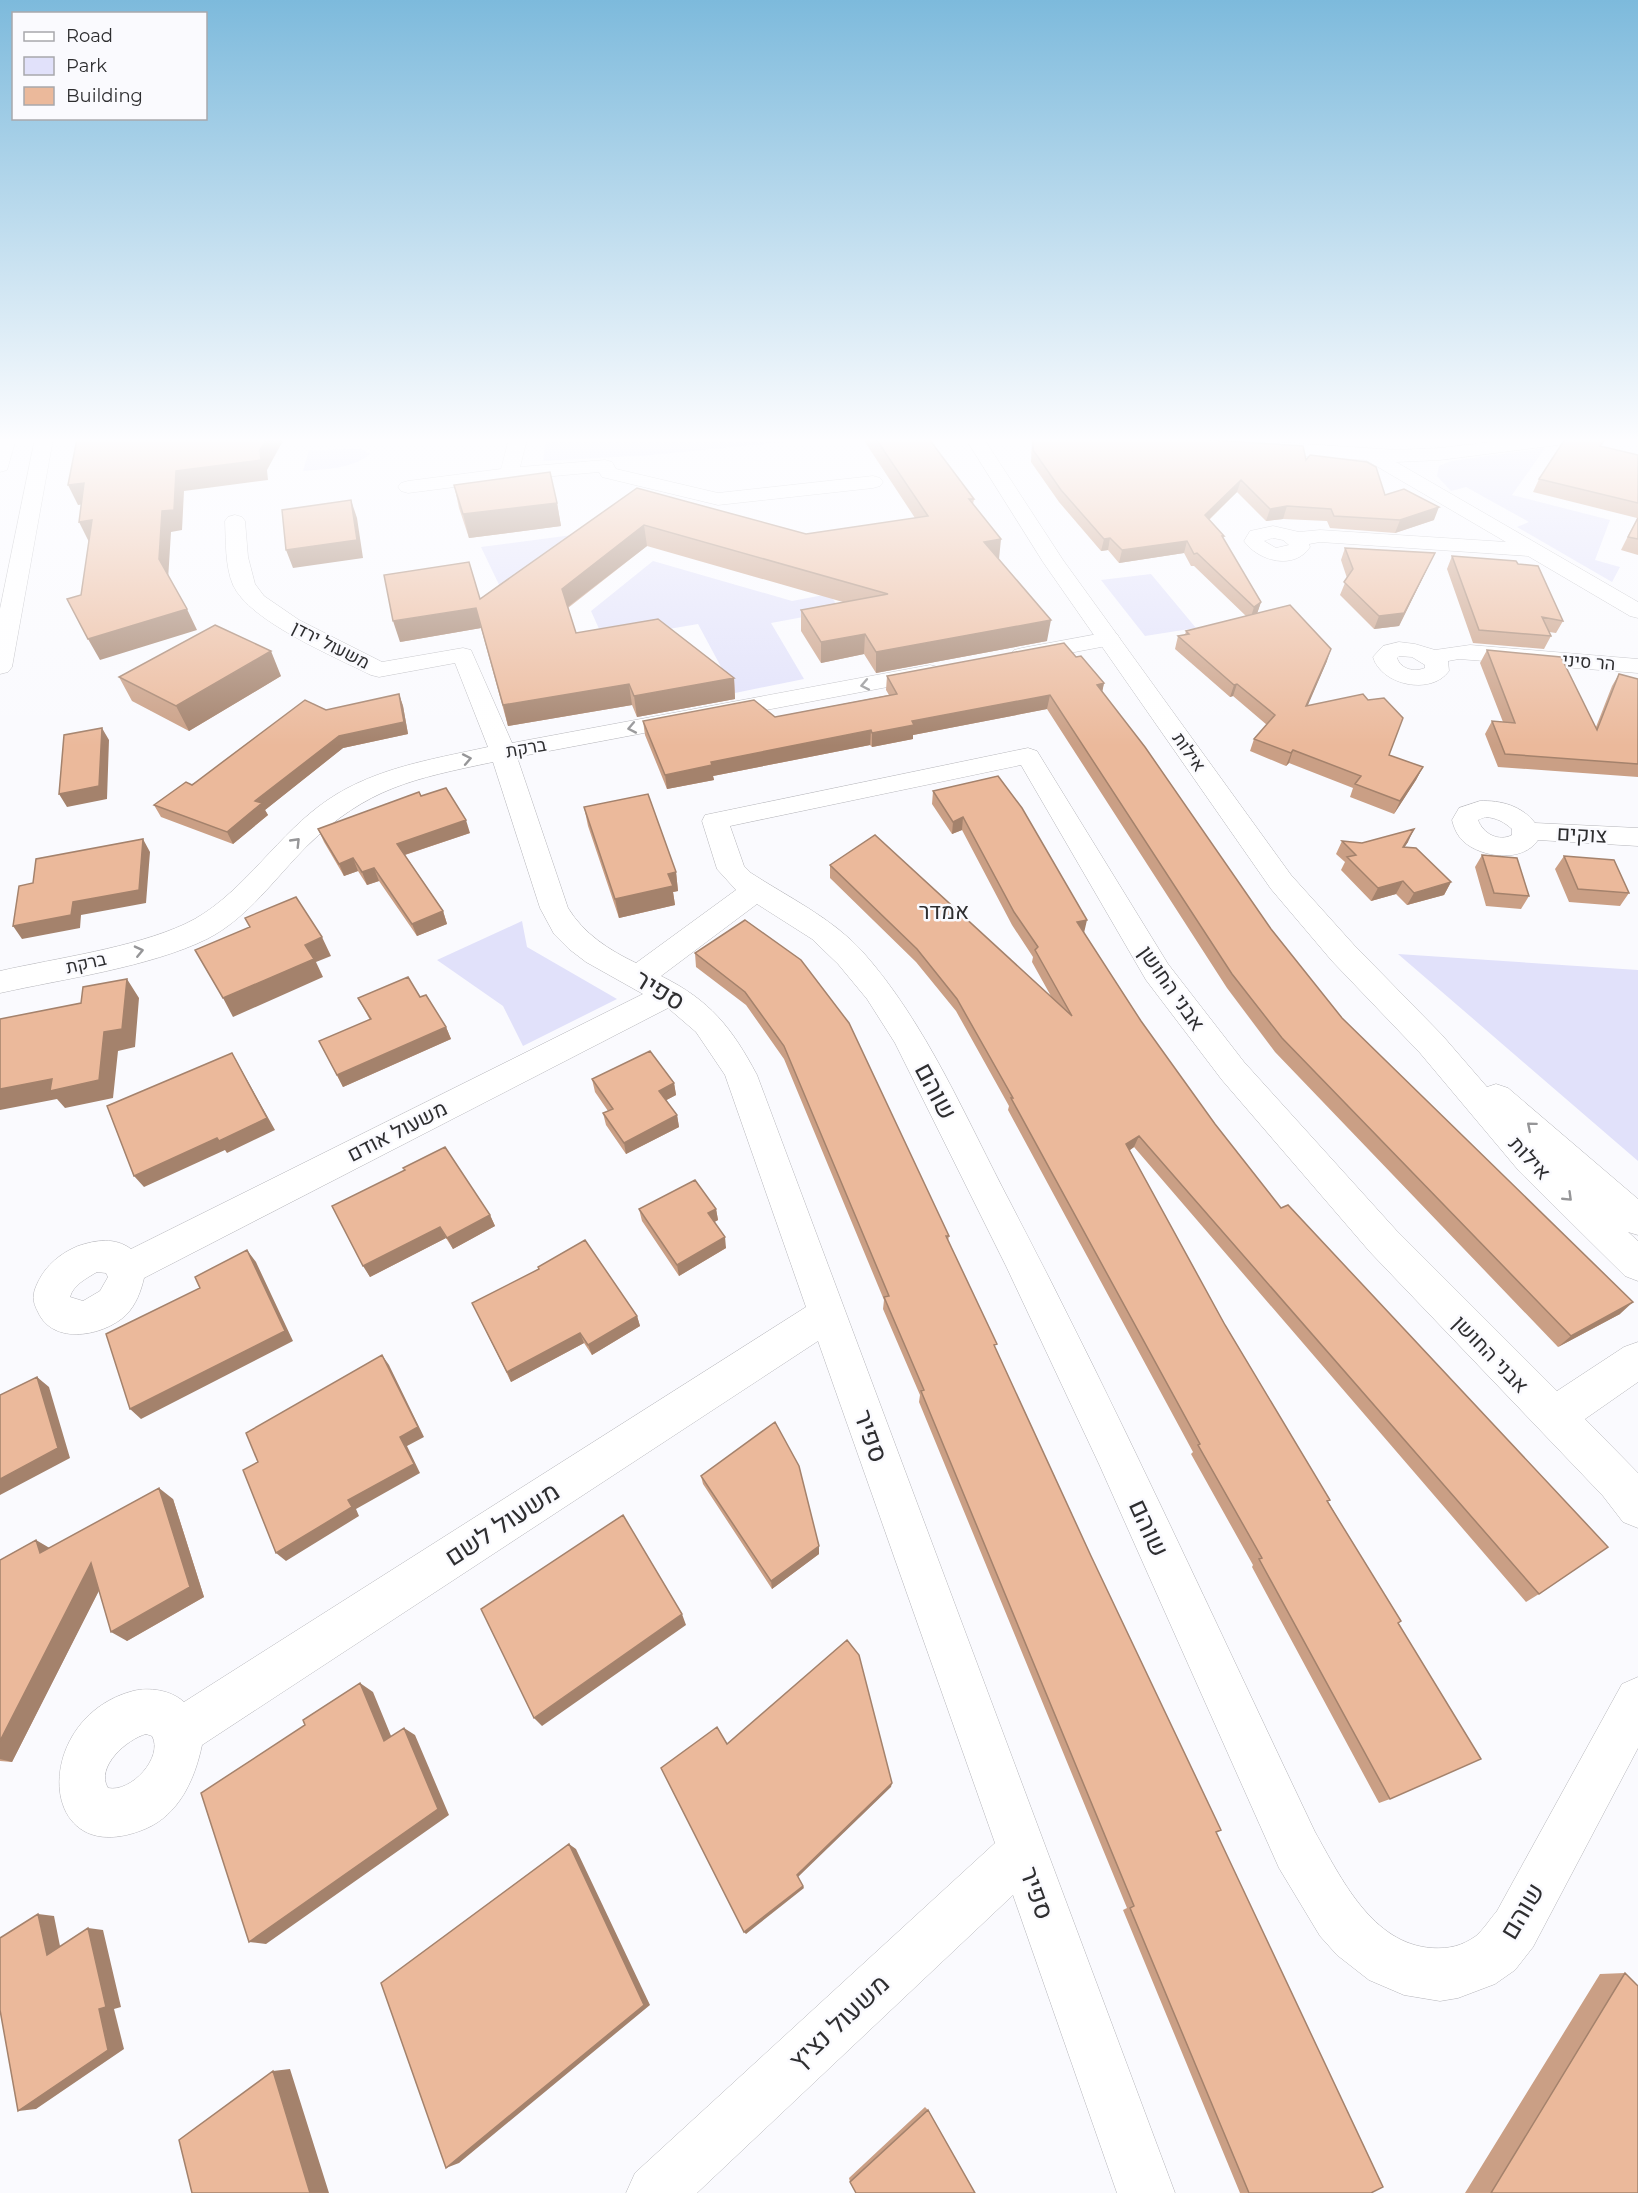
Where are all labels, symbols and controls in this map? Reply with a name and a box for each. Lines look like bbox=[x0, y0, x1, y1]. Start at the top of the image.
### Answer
legend bbox=[12, 12, 207, 120]
text: Road bbox=[66, 25, 113, 47]
text: Park bbox=[66, 55, 107, 77]
text: Building bbox=[66, 85, 143, 107]
street label: משעול ירדן bbox=[288, 616, 374, 674]
street label: הר סיני bbox=[1562, 649, 1616, 675]
one-way arrow bbox=[861, 678, 870, 690]
one-way arrow bbox=[628, 722, 637, 734]
street label: אילות bbox=[1168, 728, 1210, 776]
street label: ברקת bbox=[504, 734, 548, 762]
one-way arrow bbox=[462, 753, 472, 766]
street label: צוקים bbox=[1556, 820, 1608, 848]
one-way arrow bbox=[288, 838, 299, 849]
district label: אמדר bbox=[919, 898, 969, 925]
street label: אבני החושן bbox=[1134, 941, 1210, 1035]
one-way arrow bbox=[134, 945, 144, 958]
street label: ברקת bbox=[64, 948, 109, 978]
street label: ספיר bbox=[629, 963, 691, 1017]
street label: שוהם bbox=[908, 1057, 964, 1125]
street label: משעול אודם bbox=[343, 1095, 451, 1167]
one-way arrow bbox=[1527, 1122, 1538, 1133]
street label: אילות bbox=[1504, 1131, 1556, 1185]
one-way arrow bbox=[1561, 1190, 1571, 1201]
street label: אבני החושן bbox=[1448, 1310, 1534, 1398]
street label: ספיר bbox=[847, 1405, 895, 1467]
street label: משעול לשם bbox=[439, 1475, 565, 1573]
street label: שוהם bbox=[1122, 1494, 1176, 1562]
street label: ספיר bbox=[1013, 1862, 1061, 1924]
street label: שוהם bbox=[1493, 1877, 1551, 1945]
street label: משעול נציץ bbox=[782, 1968, 896, 2076]

